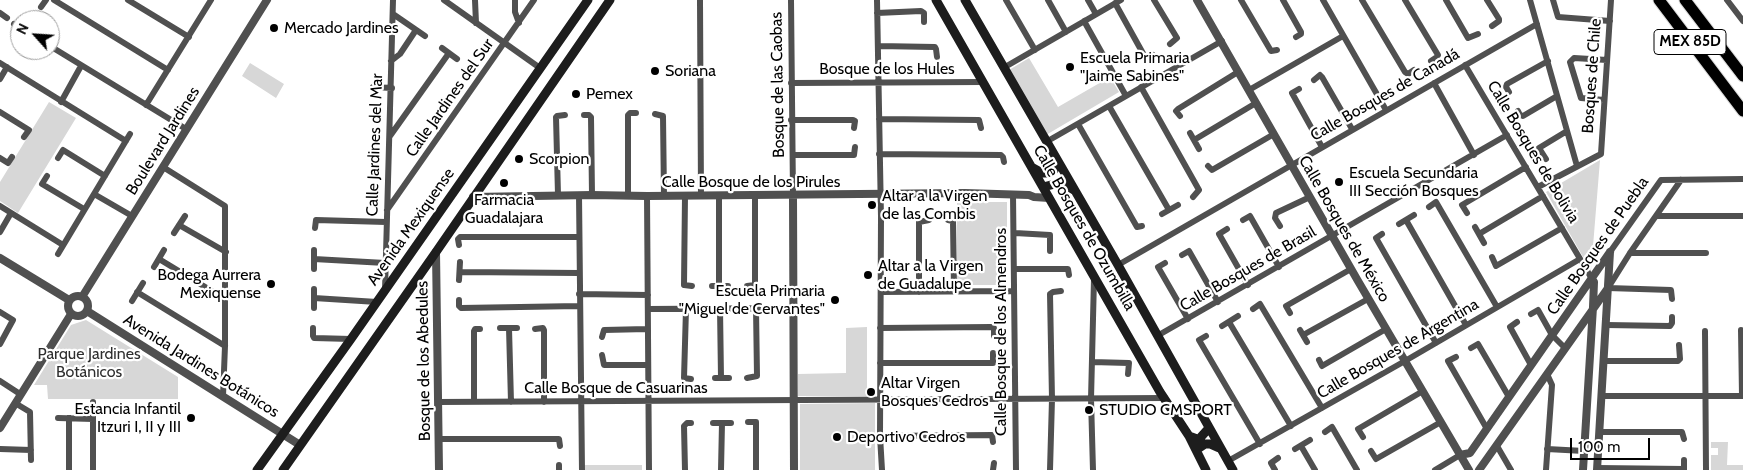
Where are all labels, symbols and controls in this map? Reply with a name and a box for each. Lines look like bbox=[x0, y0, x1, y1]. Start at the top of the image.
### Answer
north arrow bbox=[10, 10, 60, 60]
street label: Bosque de las Caobas bbox=[767, 12, 789, 158]
place label: Mercado Jardines bbox=[284, 18, 399, 38]
street label: Bosques de Chile bbox=[1578, 18, 1606, 134]
text: N bbox=[12, 20, 33, 37]
marker: Mercado Jardines bbox=[268, 22, 280, 34]
road number: MEX 85D bbox=[1654, 30, 1726, 54]
street label: Calle Jardines del Sur bbox=[402, 35, 498, 161]
street label: Calle Bosques de Canadá bbox=[1307, 44, 1463, 146]
place label: Escuela Primaria "Jaime Sabines" bbox=[1080, 48, 1190, 86]
street label: Bosque de los Hules bbox=[819, 59, 955, 79]
place label: Soriana bbox=[665, 61, 716, 81]
marker: Escuela Primaria "Jaime Sabines" bbox=[1064, 61, 1076, 73]
marker: Soriana bbox=[649, 65, 661, 77]
street label: Calle Jardines del Mar bbox=[363, 73, 387, 217]
street label: Calle Bosques de Bolivia bbox=[1483, 77, 1583, 227]
street label: Boulevard Jardines bbox=[122, 83, 204, 199]
place label: Pemex bbox=[586, 84, 633, 104]
marker: Pemex bbox=[570, 88, 582, 100]
street label: Calle Bosques de Ozumbilla bbox=[1029, 142, 1139, 314]
place label: Scorpion bbox=[529, 149, 589, 169]
street label: Calle Bosques de México bbox=[1294, 152, 1394, 306]
marker: Scorpion bbox=[513, 153, 525, 165]
place label: Escuela Secundaria III Sección Bosques bbox=[1349, 163, 1479, 201]
street label: Avenida Mexiquense bbox=[363, 165, 459, 289]
street label: Calle Bosque de los Pirules bbox=[662, 172, 840, 192]
street label: Calle Bosques de Puebla bbox=[1543, 173, 1653, 319]
marker: Escuela Secundaria III Sección Bosques bbox=[1333, 176, 1345, 188]
marker: Farmacia Guadalajara bbox=[498, 177, 510, 189]
place label: Altar a la Virgen de las Combis bbox=[882, 186, 987, 224]
place label: Farmacia Guadalajara bbox=[465, 190, 543, 228]
marker: Altar a la Virgen de las Combis bbox=[866, 199, 878, 211]
street label: Calle Bosques de Brasil bbox=[1177, 222, 1319, 316]
street label: Calle Bosque de los Almendros bbox=[991, 228, 1011, 436]
place label: Altar a la Virgen de Guadalupe bbox=[878, 256, 983, 294]
place label: Bodega Aurrera Mexiquense bbox=[158, 265, 261, 303]
marker: Altar a la Virgen de Guadalupe bbox=[862, 269, 874, 281]
marker: Bodega Aurrera Mexiquense bbox=[265, 278, 277, 290]
street label: Bosque de los Abedules bbox=[413, 281, 435, 441]
place label: Escuela Primaria "Miguel de Cervantes" bbox=[679, 281, 825, 319]
marker: Escuela Primaria "Miguel de Cervantes" bbox=[829, 294, 841, 306]
street label: Calle Bosques de Argentina bbox=[1314, 295, 1482, 403]
street label: Avenida Jardines Botánicos bbox=[120, 310, 282, 422]
park label: Parque Jardines Botánicos bbox=[37, 344, 141, 382]
place label: Altar Virgen Bosques Cedros bbox=[881, 373, 989, 411]
street label: Calle Bosque de Casuarinas bbox=[524, 378, 708, 398]
marker: Altar Virgen Bosques Cedros bbox=[865, 386, 877, 398]
place label: Estancia Infantil Itzuri I, II y III bbox=[75, 399, 181, 437]
place label: STUDIO CMSPORT bbox=[1099, 400, 1232, 420]
marker: STUDIO CMSPORT bbox=[1083, 404, 1095, 416]
marker: Estancia Infantil Itzuri I, II y III bbox=[185, 412, 197, 424]
place label: Deportivo Cedros bbox=[847, 427, 965, 447]
scale bar bbox=[1573, 428, 1653, 460]
marker: Deportivo Cedros bbox=[831, 431, 843, 443]
text: 100 m bbox=[1578, 438, 1620, 456]

